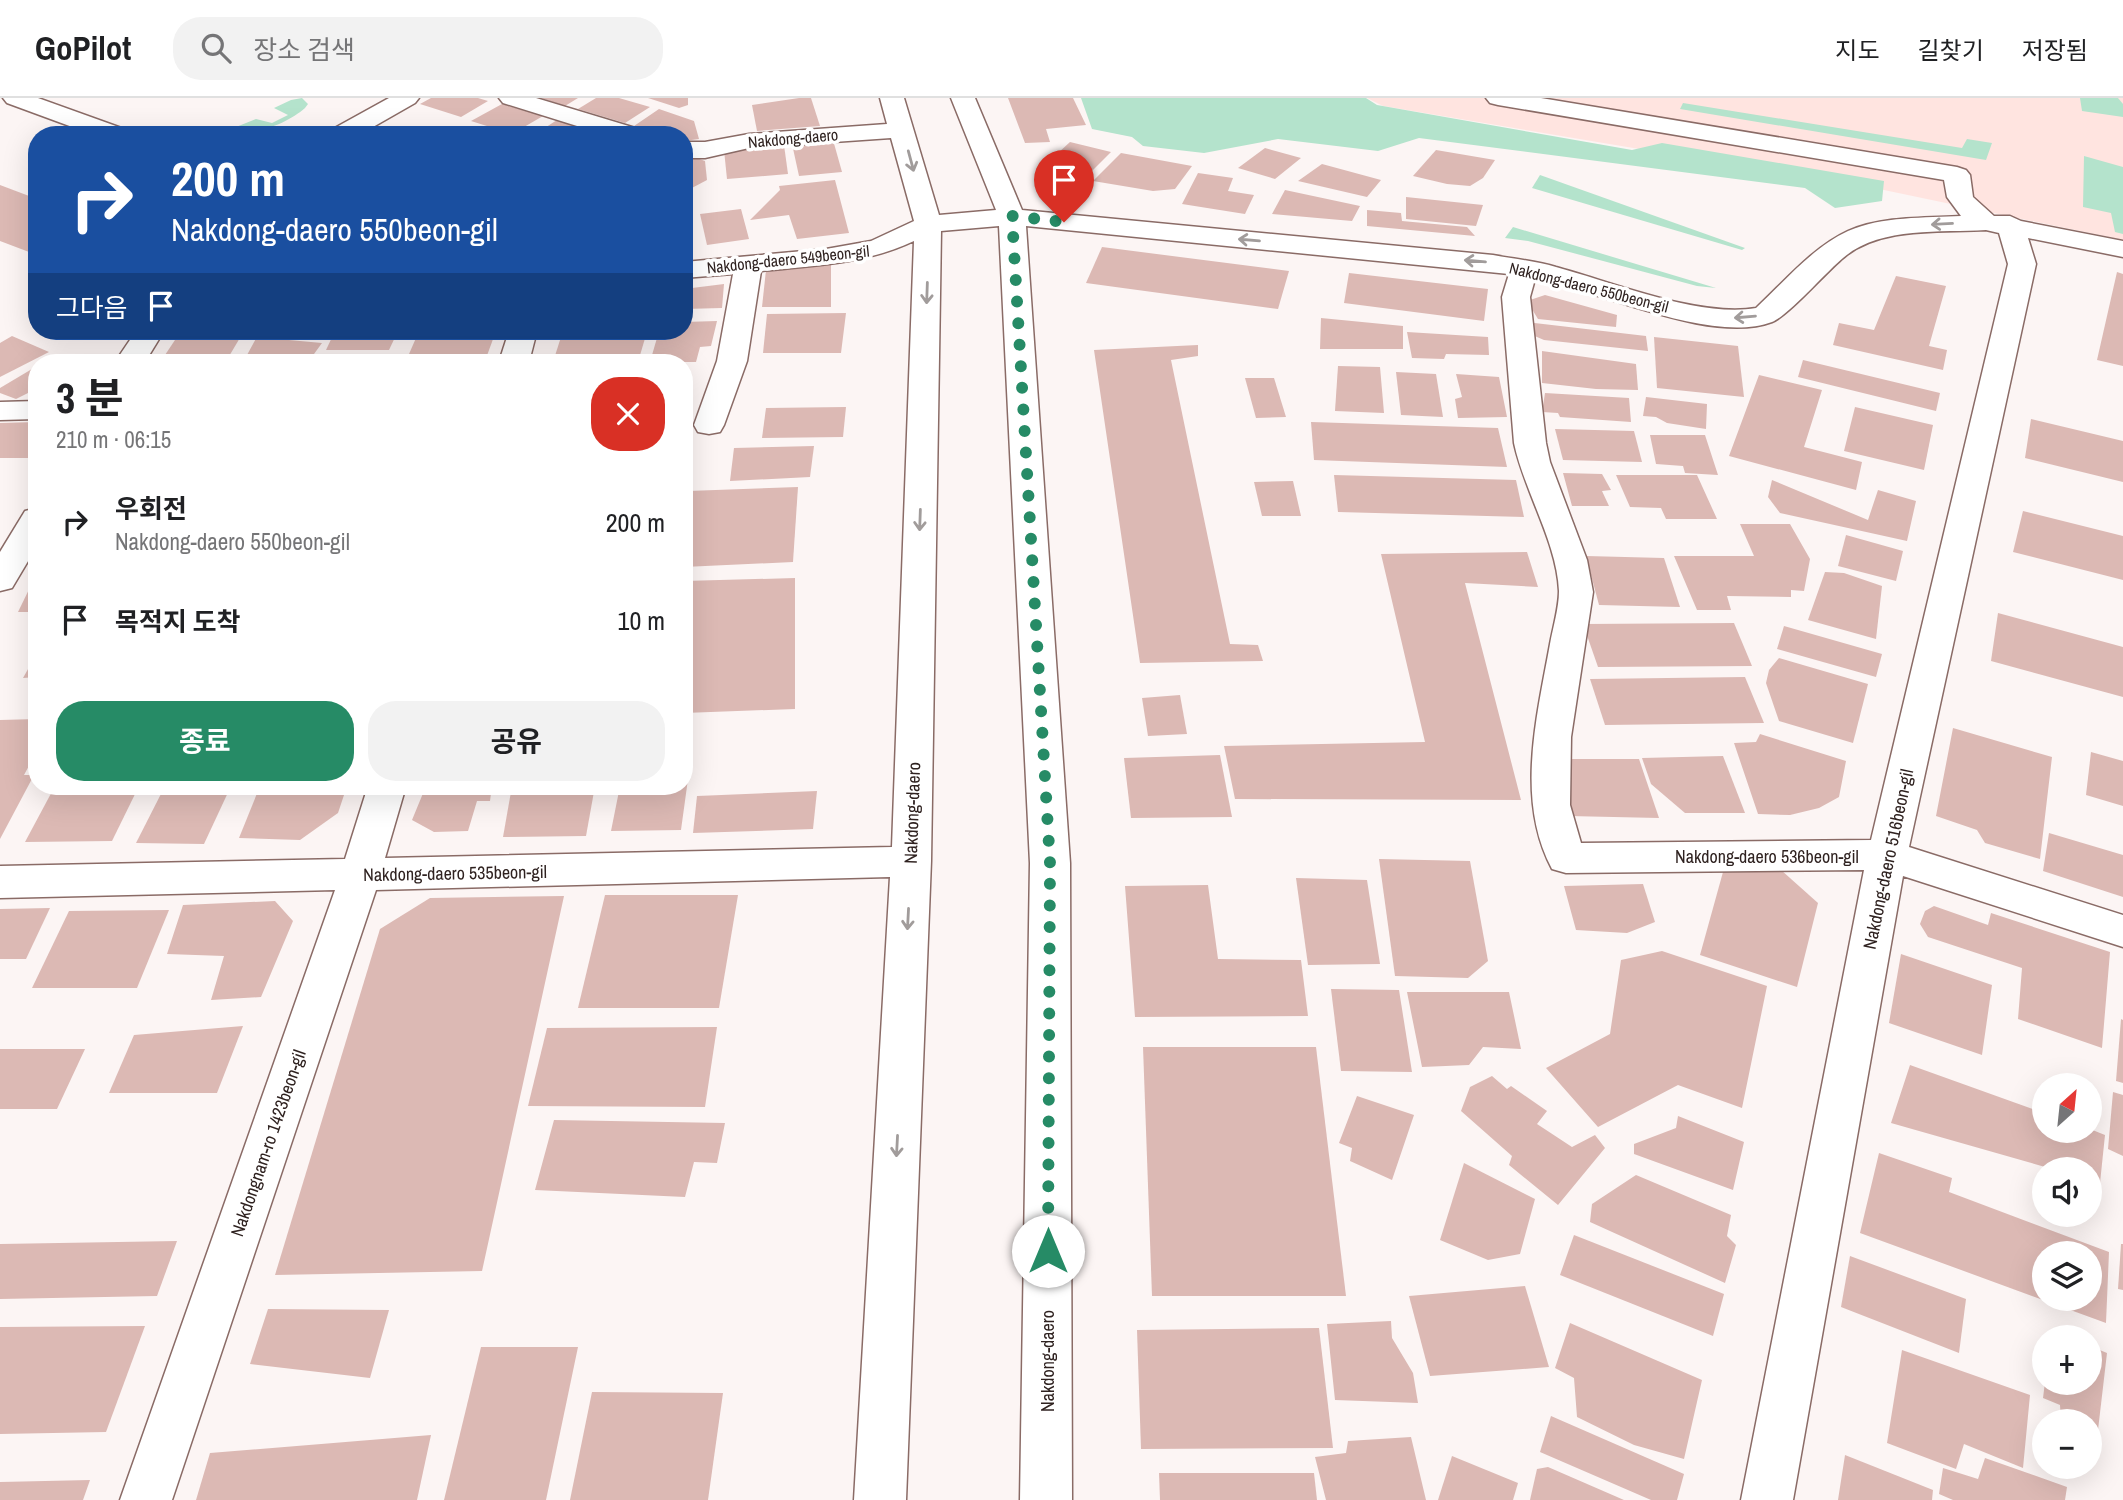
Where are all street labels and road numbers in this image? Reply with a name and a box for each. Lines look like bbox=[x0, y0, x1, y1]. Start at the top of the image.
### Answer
street label: Nakdong-daero bbox=[747, 123, 839, 153]
street label: Nakdong-daero 549beon-gil bbox=[706, 240, 870, 278]
street label: Nakdong-daero 550beon-gil bbox=[1507, 257, 1671, 317]
street label: Nakdong-daero bbox=[898, 762, 926, 864]
street label: Nakdong-daero 516beon-gil bbox=[1857, 767, 1919, 951]
street label: Nakdong-daero 536beon-gil bbox=[1675, 844, 1859, 869]
street label: Nakdong-daero 535beon-gil bbox=[363, 859, 547, 887]
street label: Nakdongnam-ro 1423beon-gil bbox=[224, 1046, 312, 1240]
street label: Nakdong-daero bbox=[1035, 1310, 1060, 1412]

